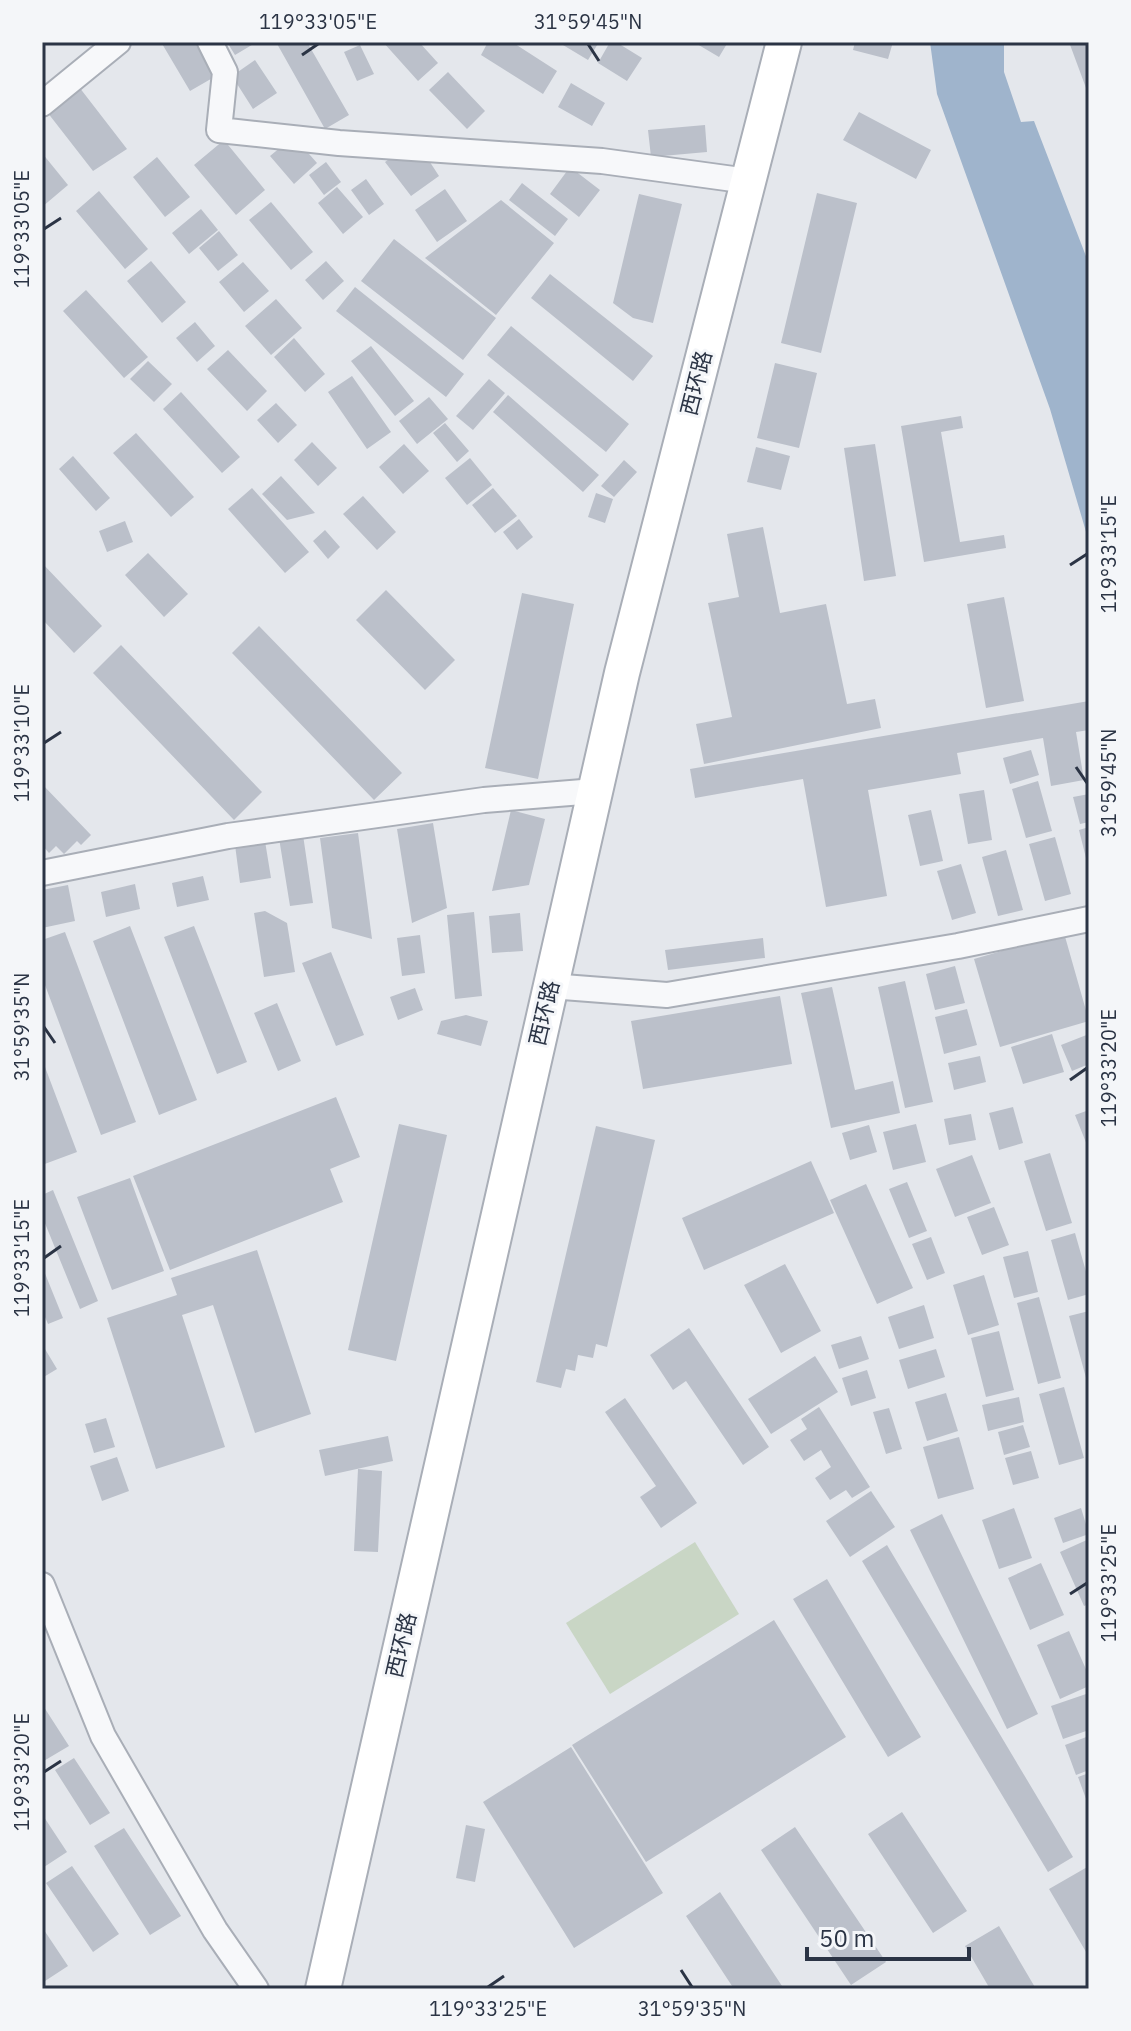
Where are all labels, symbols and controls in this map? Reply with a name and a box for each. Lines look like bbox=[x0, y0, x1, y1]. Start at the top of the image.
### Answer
text: 119°33'05"E bbox=[259, 8, 377, 35]
text: 31°59'45"N bbox=[534, 8, 642, 35]
text: 119°33'05"E bbox=[8, 170, 35, 288]
street label: 西环路 bbox=[673, 347, 718, 418]
text: 119°33'15"E bbox=[1095, 495, 1122, 613]
text: 119°33'10"E bbox=[8, 684, 35, 802]
text: 31°59'45"N bbox=[1095, 729, 1122, 837]
text: 31°59'35"N bbox=[8, 973, 35, 1081]
street label: 西环路 bbox=[522, 977, 565, 1048]
text: 119°33'20"E bbox=[1095, 1009, 1122, 1127]
text: 119°33'15"E bbox=[8, 1199, 35, 1317]
text: 119°33'25"E bbox=[1095, 1524, 1122, 1642]
street label: 西环路 bbox=[379, 1609, 422, 1680]
text: 119°33'20"E bbox=[8, 1713, 35, 1831]
scale bar bbox=[807, 1911, 969, 1961]
text: 50 m bbox=[819, 1922, 874, 1954]
text: 119°33'25"E bbox=[429, 1995, 547, 2022]
text: 31°59'35"N bbox=[638, 1995, 746, 2022]

